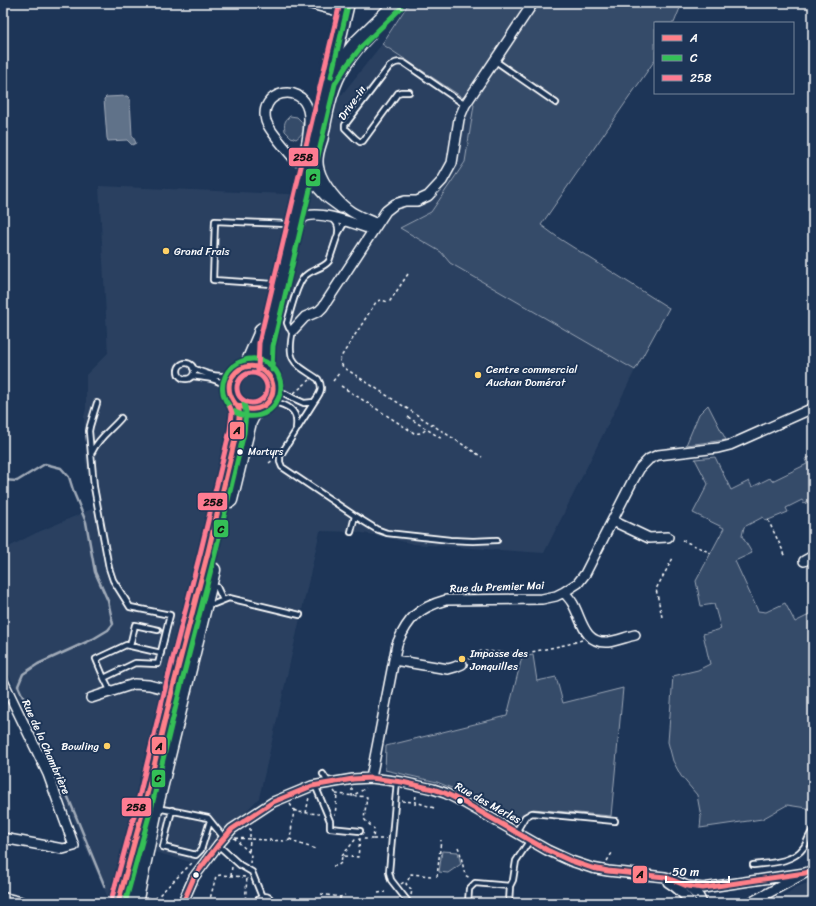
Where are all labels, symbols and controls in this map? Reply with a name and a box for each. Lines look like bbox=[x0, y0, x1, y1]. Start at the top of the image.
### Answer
legend bbox=[654, 22, 794, 94]
text: A bbox=[689, 27, 698, 49]
text: C bbox=[690, 47, 698, 69]
text: 258 bbox=[690, 67, 712, 89]
street label: Drive-in bbox=[333, 82, 371, 124]
line badge: 258 bbox=[288, 147, 319, 167]
text: 258 bbox=[292, 148, 313, 167]
line badge: C bbox=[305, 168, 321, 187]
text: C bbox=[309, 168, 317, 187]
place label: Grand Frais bbox=[174, 242, 231, 261]
marker: Grand Frais bbox=[161, 246, 171, 256]
place label: Centre commercial Auchan Domérat bbox=[485, 360, 578, 392]
marker: Centre commercial Auchan Domérat bbox=[473, 370, 483, 380]
line badge: A bbox=[229, 421, 245, 440]
text: A bbox=[232, 421, 241, 440]
place label: Martyrs bbox=[248, 443, 284, 461]
marker: Martyrs bbox=[235, 447, 245, 457]
line badge: 258 bbox=[197, 492, 228, 511]
text: 258 bbox=[202, 493, 223, 512]
line badge: C bbox=[213, 519, 229, 538]
text: C bbox=[217, 520, 225, 539]
street label: Rue du Premier Mai bbox=[450, 576, 545, 598]
place label: Impasse des Jonquilles bbox=[469, 644, 528, 676]
marker: Impasse des Jonquilles bbox=[457, 654, 467, 664]
street label: Rue de la Chambrière bbox=[16, 696, 76, 798]
line badge: A bbox=[151, 736, 167, 755]
place label: Bowling bbox=[61, 737, 99, 756]
text: A bbox=[154, 737, 163, 756]
marker: Bowling bbox=[102, 741, 112, 751]
line badge: C bbox=[151, 769, 166, 788]
text: C bbox=[154, 769, 162, 788]
street label: Rue des Merles bbox=[451, 777, 525, 829]
unlabelled marker bbox=[455, 796, 465, 806]
line badge: 258 bbox=[121, 797, 152, 817]
text: 258 bbox=[125, 798, 146, 817]
scale bar bbox=[666, 858, 729, 884]
text: 50 m bbox=[672, 861, 699, 883]
line badge: A bbox=[632, 865, 648, 884]
text: A bbox=[635, 865, 644, 884]
unlabelled marker bbox=[191, 870, 201, 880]

